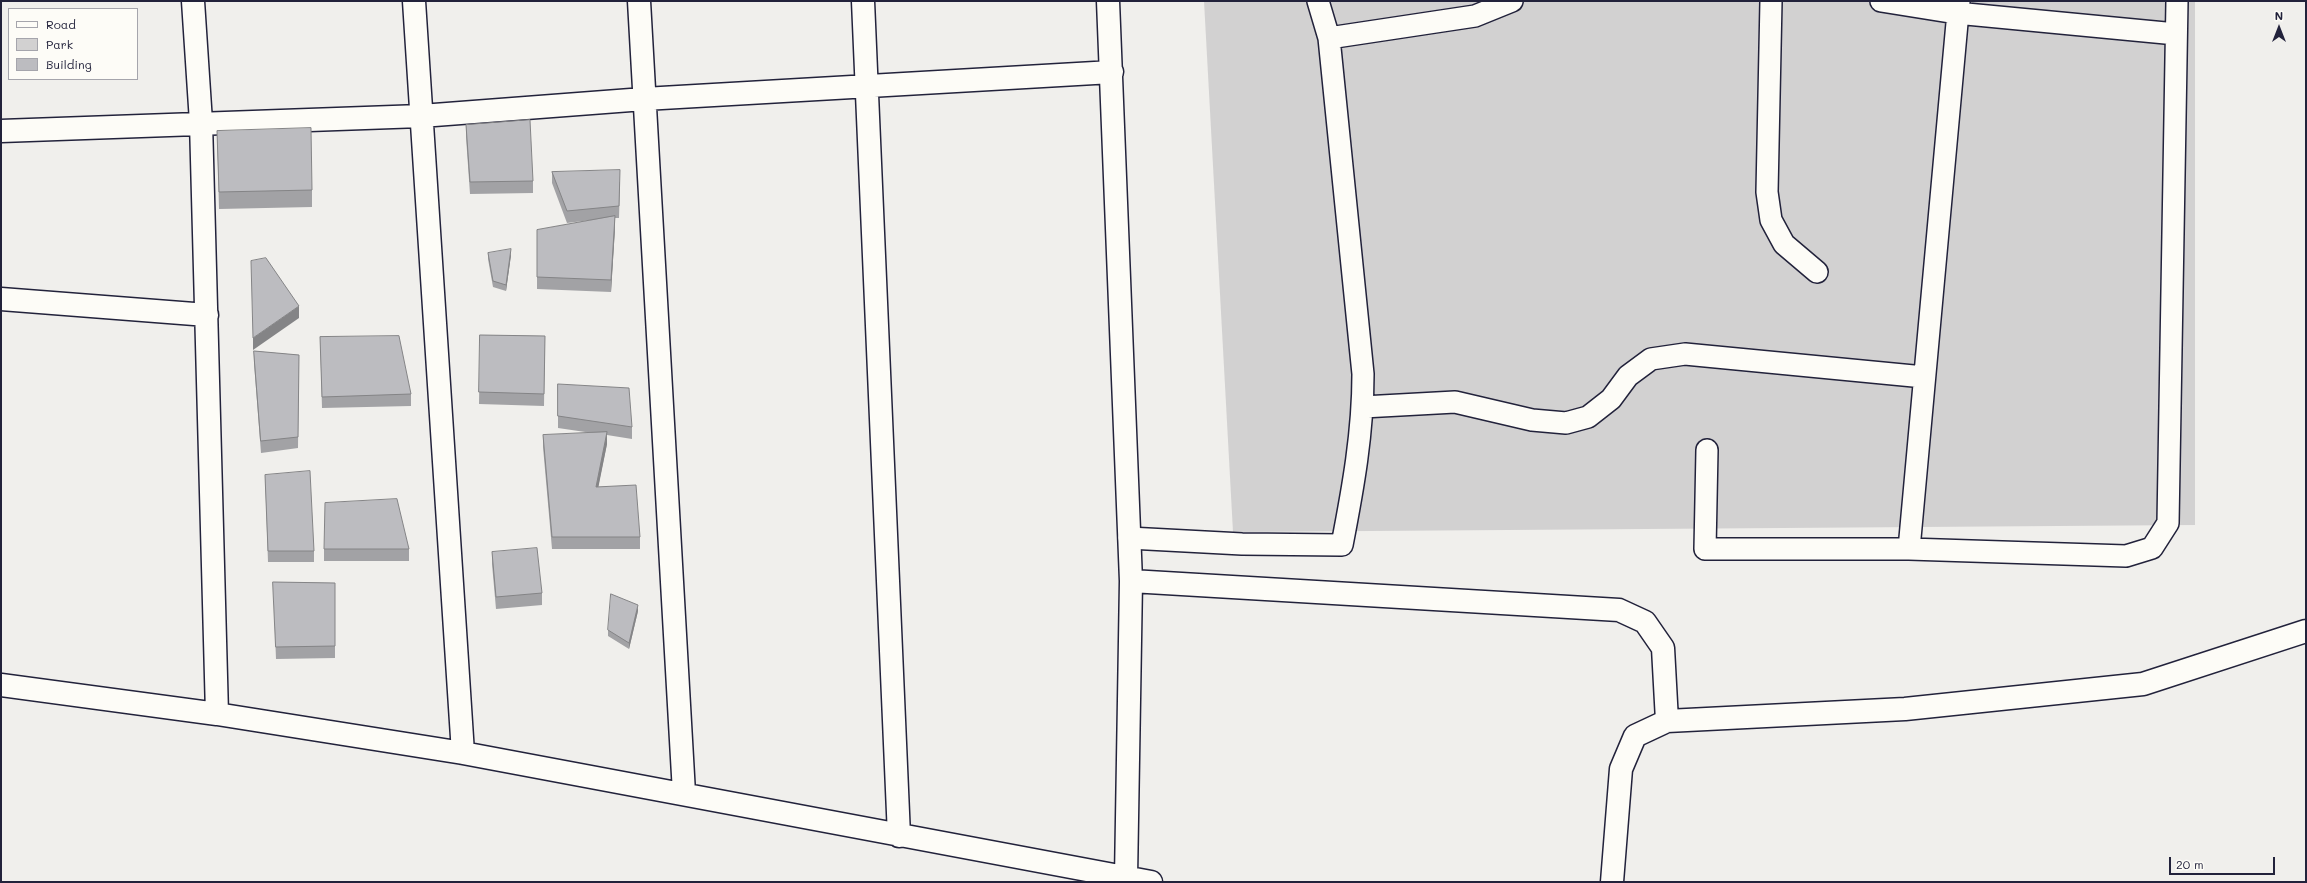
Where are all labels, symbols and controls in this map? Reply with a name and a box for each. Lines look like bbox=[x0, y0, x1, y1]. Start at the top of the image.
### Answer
legend bbox=[8, 8, 138, 80]
north arrow bbox=[2259, 8, 2299, 48]
text: N bbox=[2275, 8, 2283, 23]
text: Road bbox=[46, 16, 76, 32]
text: Park bbox=[46, 36, 73, 52]
text: Building bbox=[46, 56, 92, 72]
scale bar bbox=[2171, 849, 2277, 875]
text: 20 m bbox=[2176, 856, 2204, 872]

